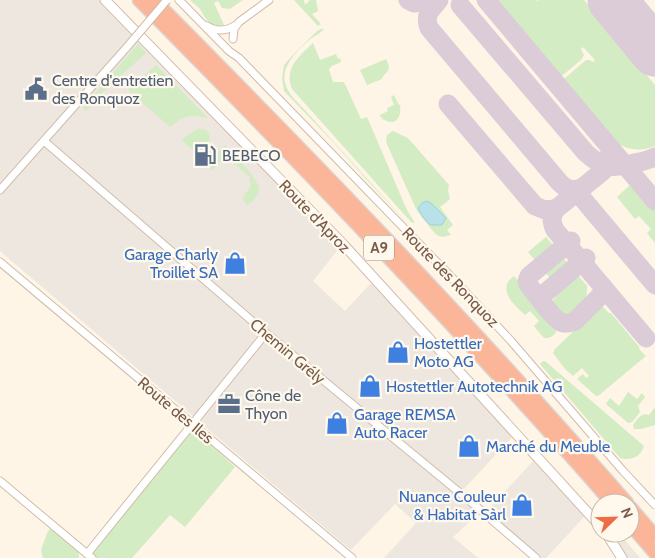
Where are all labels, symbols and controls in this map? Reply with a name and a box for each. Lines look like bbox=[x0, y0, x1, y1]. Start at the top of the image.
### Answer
place label: Centre d'entretien des Ronquoz bbox=[52, 71, 173, 108]
public building icon: Centre d'entretien des Ronquoz bbox=[23, 76, 49, 102]
fuel station icon: BEBECO bbox=[192, 142, 218, 168]
place label: BEBECO bbox=[222, 146, 281, 165]
street label: Route d'Aproz bbox=[275, 176, 355, 257]
street label: Route des Ronquoz bbox=[398, 223, 503, 332]
road number: A9 bbox=[364, 236, 394, 260]
place label: Garage Charly Troillet SA bbox=[124, 245, 218, 282]
shop icon: Garage Charly Troillet SA bbox=[222, 250, 248, 276]
street label: Chemin Grély bbox=[246, 314, 329, 388]
place label: Hostettler Moto AG bbox=[414, 334, 483, 371]
shop icon: Hostettler Moto AG bbox=[385, 339, 411, 365]
street label: Route des Iles bbox=[134, 373, 218, 448]
shop icon: Hostettler Autotechnik AG bbox=[357, 373, 383, 399]
place label: Hostettler Autotechnik AG bbox=[386, 377, 562, 396]
place label: Cône de Thyon bbox=[245, 386, 301, 423]
office icon: Cône de Thyon bbox=[216, 391, 242, 417]
place label: Garage REMSA Auto Racer bbox=[354, 405, 456, 442]
shop icon: Garage REMSA Auto Racer bbox=[324, 410, 350, 436]
shop icon: Marché du Meuble bbox=[456, 433, 482, 459]
place label: Marché du Meuble bbox=[486, 437, 610, 456]
place label: Nuance Couleur & Habitat Sàrl bbox=[399, 487, 507, 524]
shop icon: Nuance Couleur & Habitat Sàrl bbox=[509, 492, 535, 518]
north arrow bbox=[590, 493, 640, 543]
text: N bbox=[617, 505, 637, 521]

